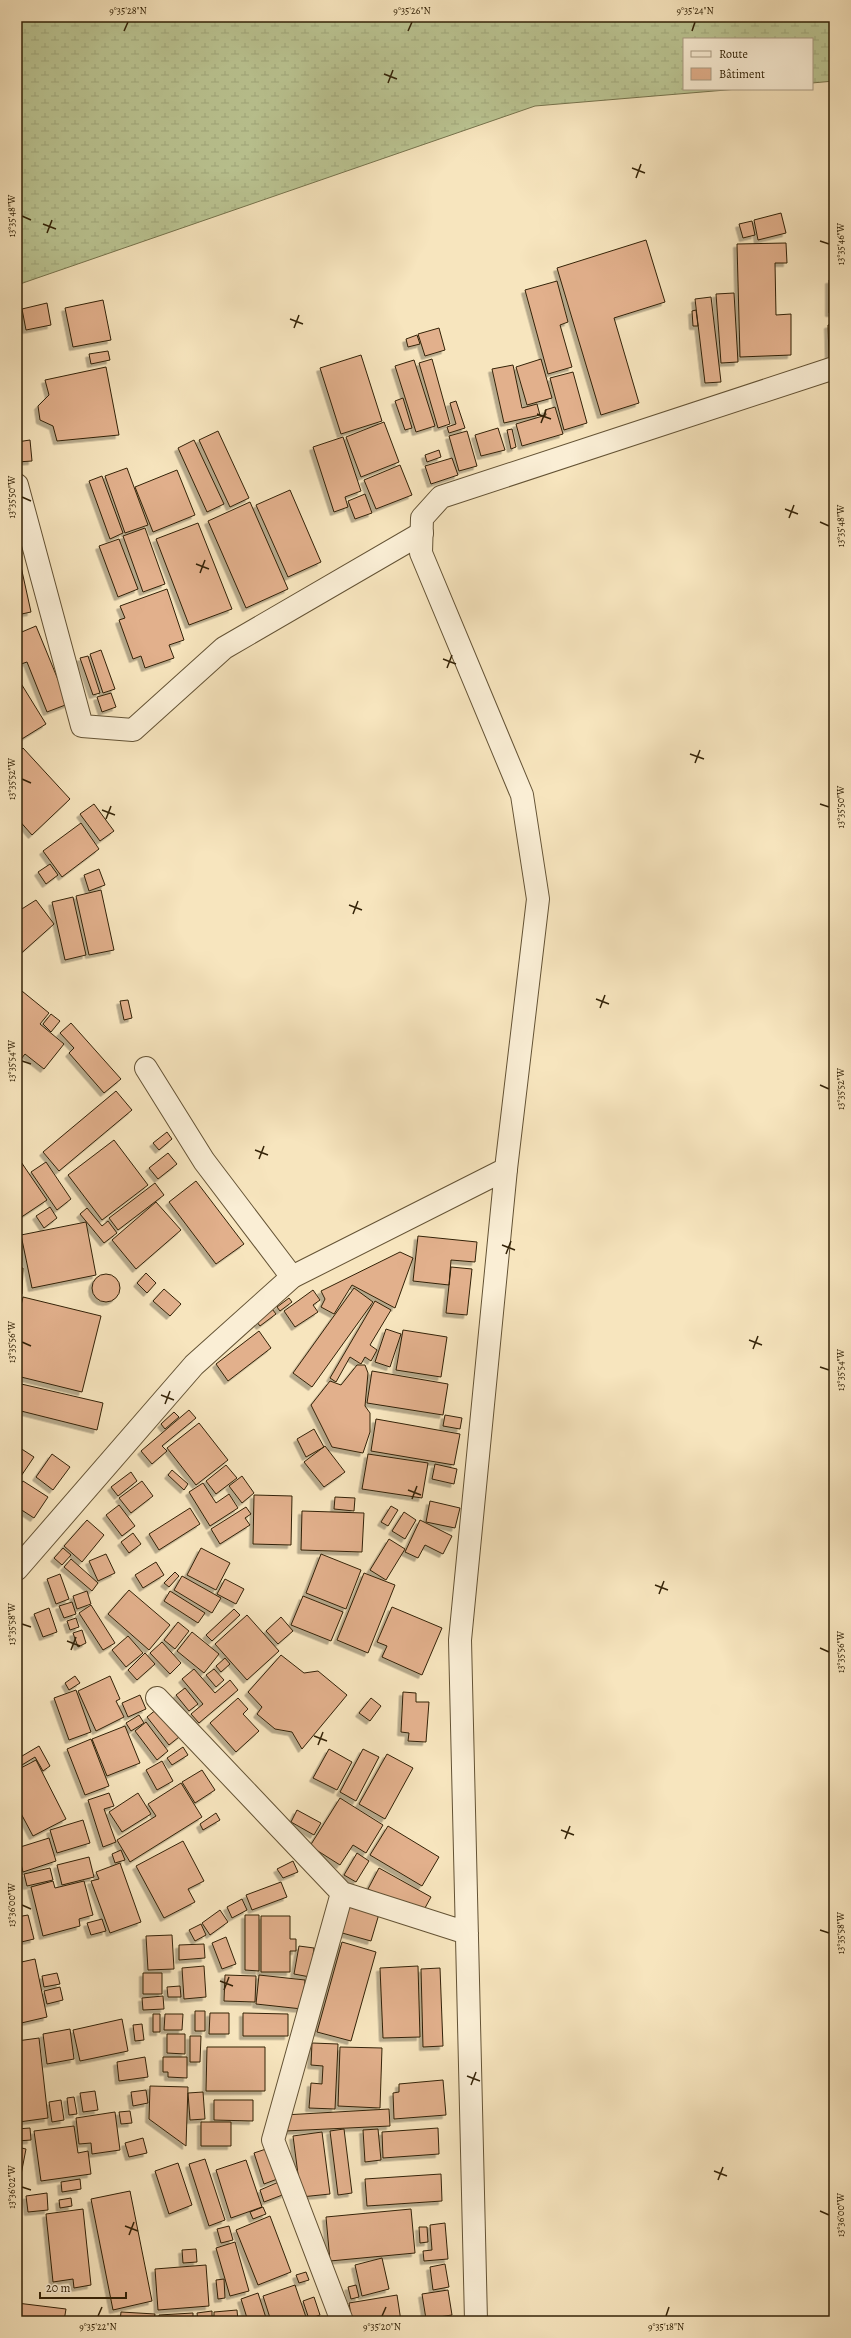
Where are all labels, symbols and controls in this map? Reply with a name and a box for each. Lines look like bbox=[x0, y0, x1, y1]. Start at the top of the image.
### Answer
text: 9°35'28"N bbox=[109, 4, 147, 17]
text: 9°35'26"N bbox=[393, 4, 431, 17]
text: 9°35'24"N bbox=[676, 4, 714, 17]
legend bbox=[683, 38, 813, 90]
text: Route bbox=[719, 46, 748, 62]
text: Bâtiment bbox=[719, 66, 765, 82]
text: 13°35'48"W bbox=[5, 194, 18, 237]
text: 13°35'46"W bbox=[834, 222, 847, 265]
text: 13°35'50"W bbox=[5, 475, 18, 518]
text: 13°35'48"W bbox=[834, 504, 847, 547]
text: 13°35'52"W bbox=[5, 757, 18, 800]
text: 13°35'50"W bbox=[834, 785, 847, 828]
text: 13°35'54"W bbox=[5, 1039, 18, 1082]
text: 13°35'52"W bbox=[834, 1067, 847, 1110]
text: 13°35'56"W bbox=[5, 1320, 18, 1363]
text: 13°35'54"W bbox=[834, 1348, 847, 1391]
text: 13°35'58"W bbox=[5, 1602, 18, 1645]
text: 13°35'56"W bbox=[834, 1630, 847, 1673]
text: 13°36'00"W bbox=[5, 1882, 18, 1927]
text: 13°35'58"W bbox=[834, 1911, 847, 1954]
text: 13°36'02"W bbox=[5, 2165, 18, 2209]
text: 13°36'00"W bbox=[834, 2192, 847, 2237]
scale bar bbox=[40, 2274, 126, 2300]
text: 20 m bbox=[46, 2280, 70, 2296]
text: 9°35'22"N bbox=[79, 2320, 117, 2333]
text: 9°35'20"N bbox=[363, 2320, 401, 2333]
text: 9°35'18"N bbox=[648, 2320, 684, 2333]

